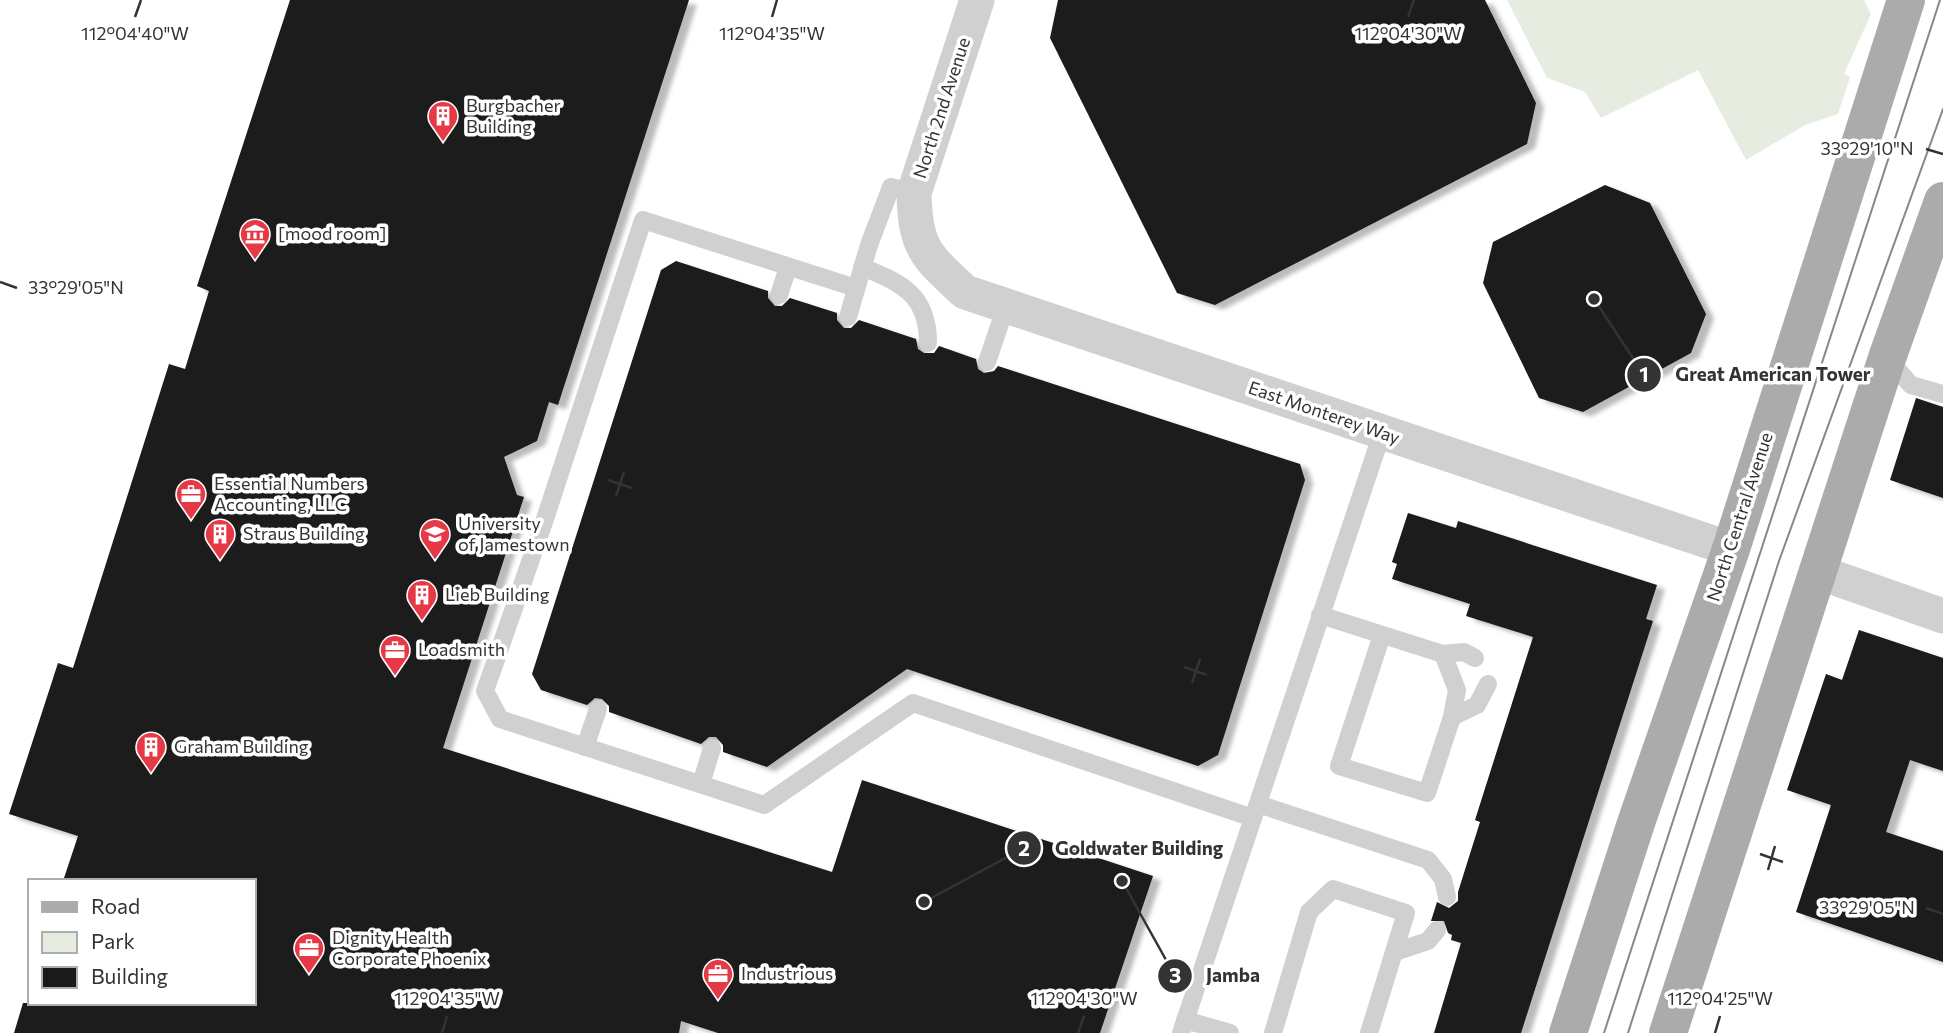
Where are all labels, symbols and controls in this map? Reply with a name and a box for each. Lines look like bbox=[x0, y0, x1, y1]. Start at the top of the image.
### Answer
text: 112°04'40"W bbox=[81, 22, 189, 44]
text: 112°04'35"W bbox=[719, 22, 825, 44]
text: 112°04'30"W bbox=[1354, 22, 1462, 44]
street label: North 2nd Avenue bbox=[908, 34, 974, 181]
place label: Burgbacher Building bbox=[466, 94, 561, 137]
building icon: Burgbacher Building bbox=[426, 99, 460, 143]
text: 33°29'10"N bbox=[1820, 137, 1914, 159]
museum icon: [mood room] bbox=[238, 217, 272, 261]
place label: [mood room] bbox=[278, 222, 387, 244]
text: 33°29'05"N bbox=[28, 276, 124, 298]
callout: Great American Tower bbox=[1626, 355, 1885, 395]
text: 1 bbox=[1639, 361, 1649, 386]
text: Great American Tower bbox=[1675, 362, 1871, 385]
street label: East Monterey Way bbox=[1246, 376, 1403, 448]
street label: North Central Avenue bbox=[1701, 429, 1777, 604]
place label: Essential Numbers Accounting, LLC bbox=[214, 472, 365, 515]
office icon: Essential Numbers Accounting, LLC bbox=[174, 477, 208, 521]
place label: University of Jamestown bbox=[458, 512, 570, 555]
building icon: Straus Building bbox=[203, 517, 237, 561]
school or university icon: University of Jamestown bbox=[418, 517, 452, 561]
place label: Straus Building bbox=[243, 522, 365, 544]
building icon: Lieb Building bbox=[405, 578, 439, 622]
place label: Lieb Building bbox=[445, 583, 550, 605]
office icon: Loadsmith bbox=[378, 633, 412, 677]
place label: Loadsmith bbox=[418, 638, 505, 660]
building icon: Graham Building bbox=[134, 730, 168, 774]
place label: Graham Building bbox=[174, 735, 309, 757]
callout: Goldwater Building bbox=[1006, 828, 1238, 868]
text: 2 bbox=[1018, 835, 1030, 860]
text: Goldwater Building bbox=[1055, 836, 1224, 859]
legend bbox=[28, 879, 256, 1005]
text: Road bbox=[91, 893, 140, 918]
text: 33°29'05"N bbox=[1819, 896, 1915, 918]
place label: Dignity Health Corporate Phoenix bbox=[332, 926, 487, 969]
text: Park bbox=[91, 928, 135, 953]
office icon: Dignity Health Corporate Phoenix bbox=[292, 931, 326, 975]
callout: Jamba bbox=[1158, 956, 1274, 996]
office icon: Industrious bbox=[701, 957, 735, 1001]
place label: Industrious bbox=[741, 962, 833, 984]
text: 3 bbox=[1169, 962, 1181, 987]
text: Building bbox=[91, 963, 168, 988]
text: Jamba bbox=[1206, 963, 1260, 986]
text: 112°04'35"W bbox=[394, 987, 500, 1009]
text: 112°04'30"W bbox=[1030, 987, 1138, 1009]
text: 112°04'25"W bbox=[1667, 987, 1773, 1009]

